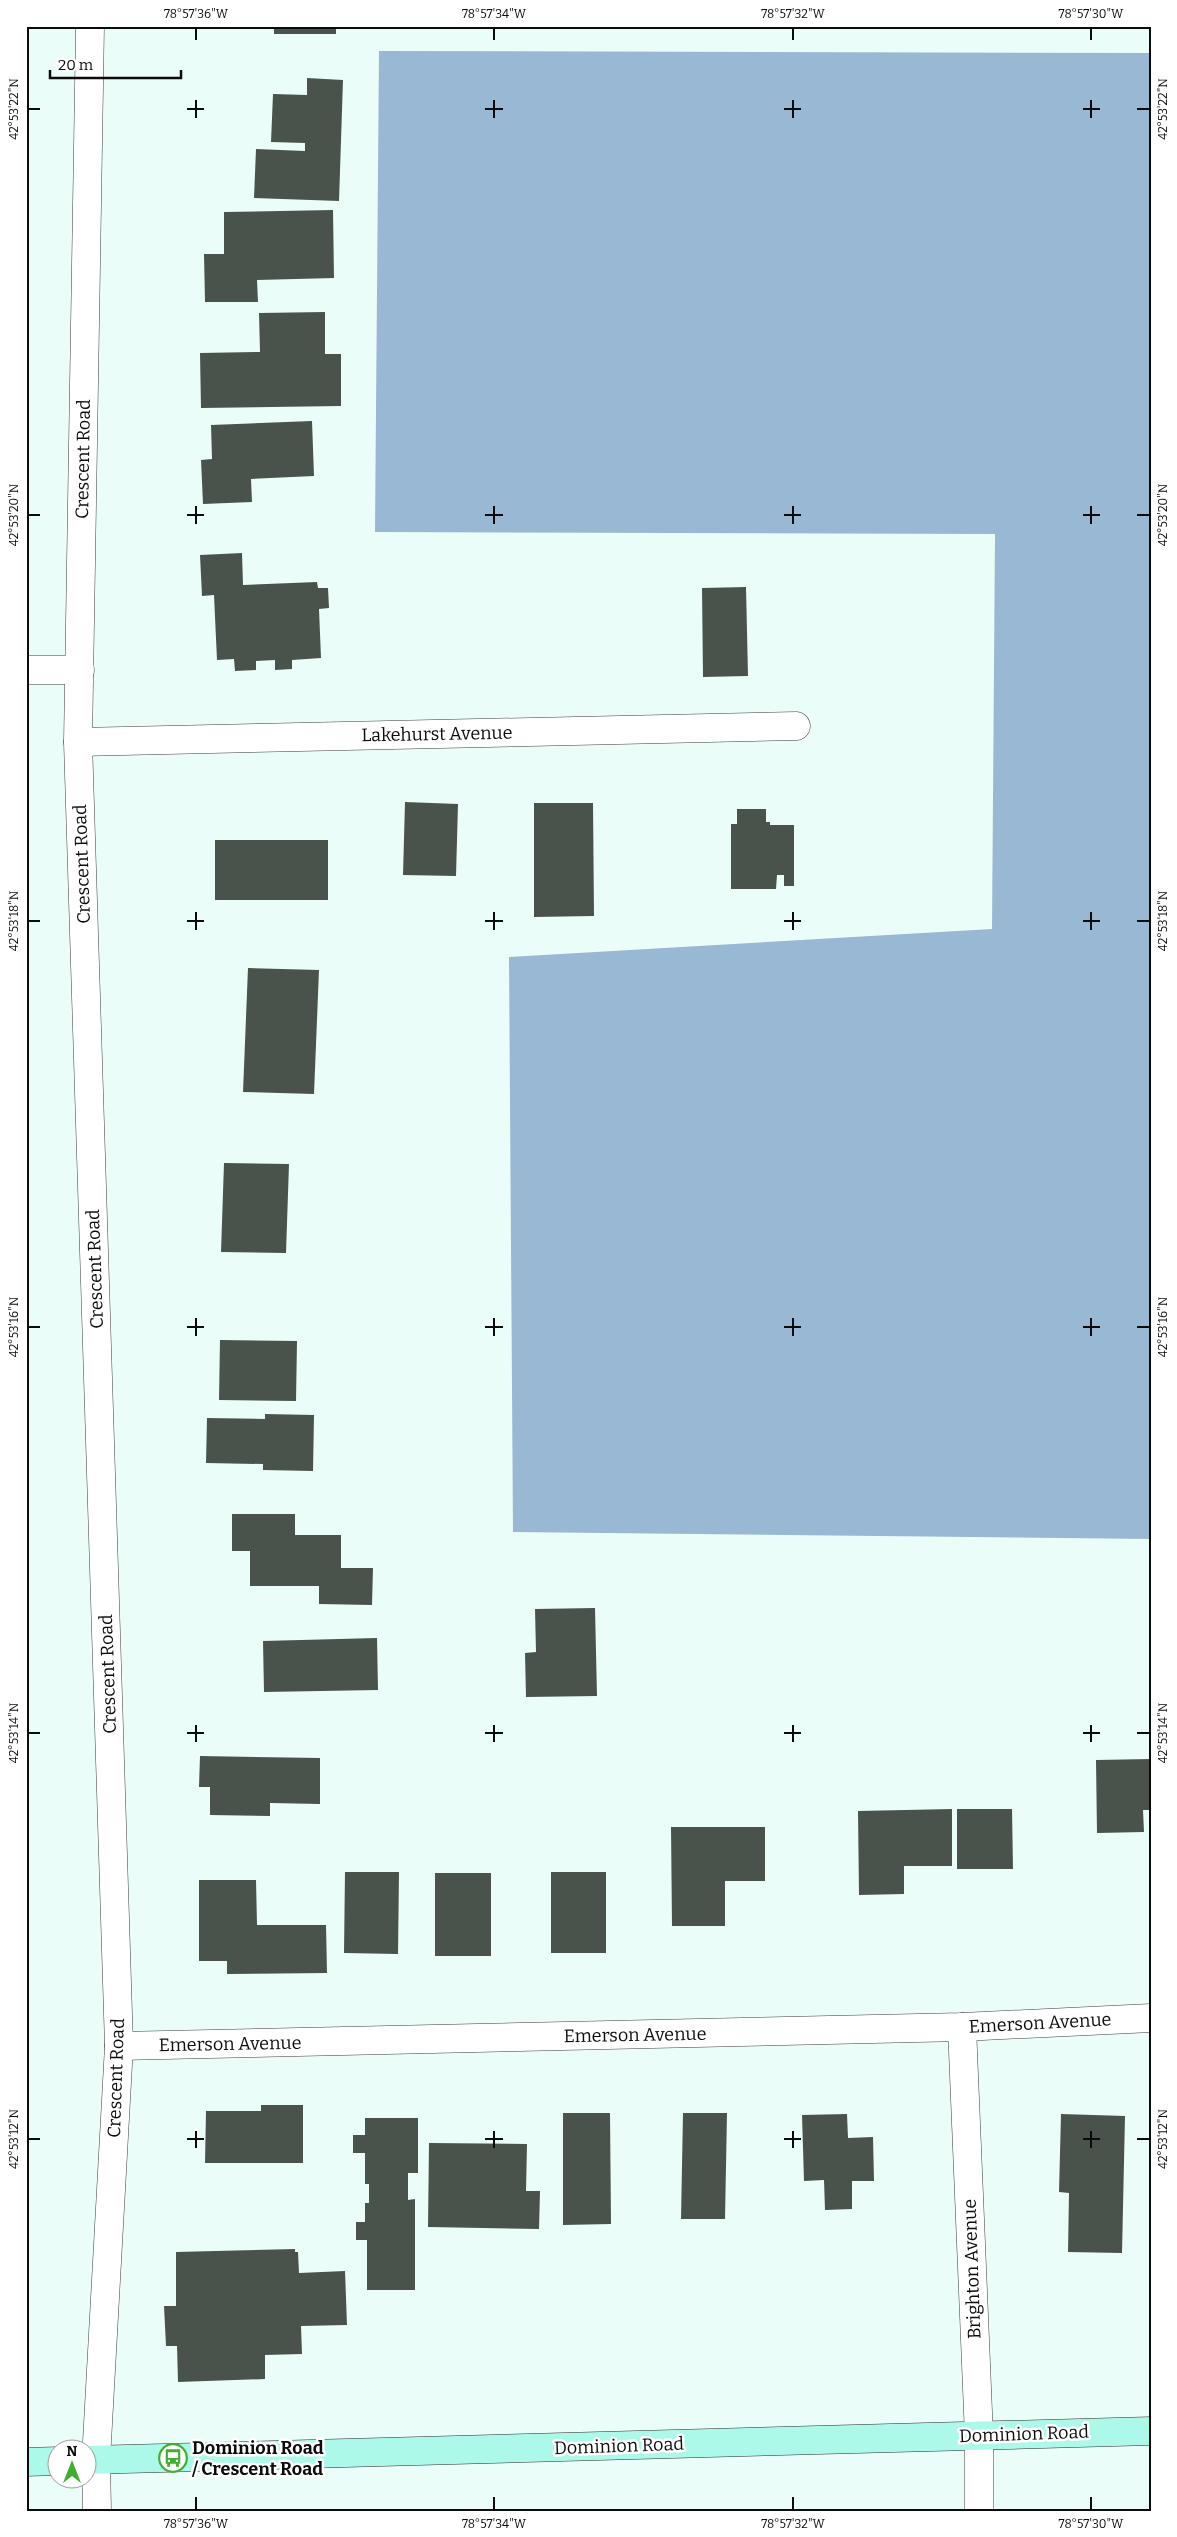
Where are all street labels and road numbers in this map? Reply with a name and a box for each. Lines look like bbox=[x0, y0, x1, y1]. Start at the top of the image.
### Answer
street label: Crescent Road bbox=[71, 399, 95, 519]
street label: Lakehurst Avenue bbox=[361, 722, 513, 746]
street label: Crescent Road bbox=[69, 804, 95, 924]
street label: Crescent Road bbox=[82, 1209, 108, 1329]
street label: Crescent Road bbox=[95, 1614, 121, 1734]
street label: Emerson Avenue bbox=[968, 2008, 1112, 2038]
street label: Crescent Road bbox=[103, 2018, 129, 2138]
street label: Emerson Avenue bbox=[563, 2023, 707, 2047]
street label: Emerson Avenue bbox=[158, 2032, 302, 2056]
street label: Brighton Avenue bbox=[959, 2199, 985, 2339]
street label: Dominion Road bbox=[959, 2421, 1090, 2447]
street label: Dominion Road bbox=[554, 2433, 685, 2459]

